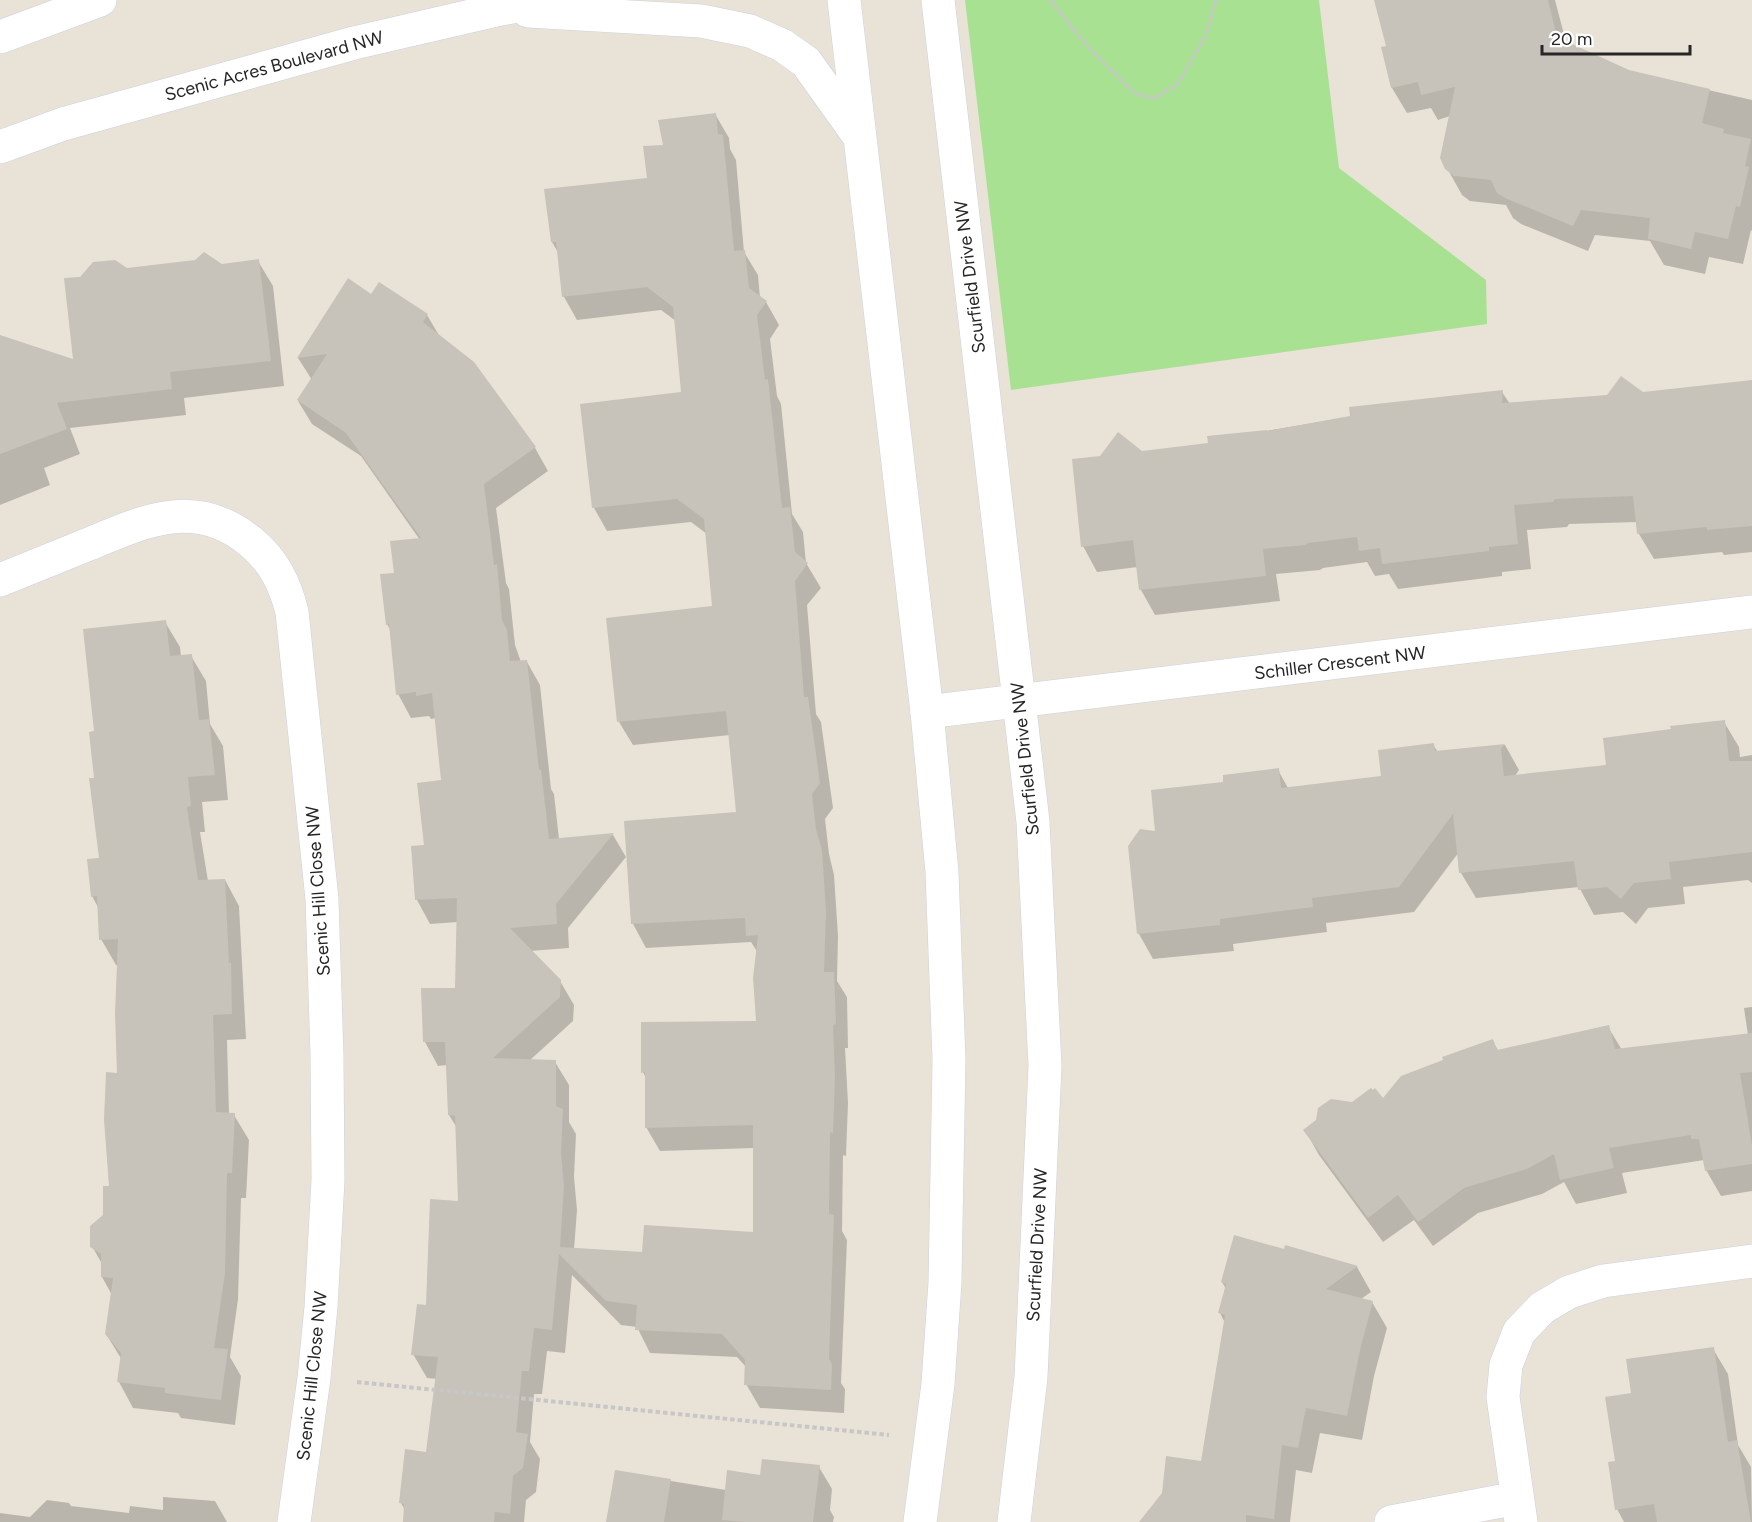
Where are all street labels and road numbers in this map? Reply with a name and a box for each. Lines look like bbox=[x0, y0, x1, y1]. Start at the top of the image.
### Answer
street label: Scenic Acres Boulevard NW bbox=[162, 26, 386, 106]
street label: Scurfield Drive NW bbox=[950, 199, 990, 355]
street label: Schiller Crescent NW bbox=[1253, 641, 1428, 684]
street label: Scurfield Drive NW bbox=[1006, 681, 1044, 837]
street label: Scenic Hill Close NW bbox=[301, 805, 335, 977]
street label: Scurfield Drive NW bbox=[1022, 1167, 1052, 1322]
street label: Scenic Hill Close NW bbox=[292, 1289, 332, 1462]

